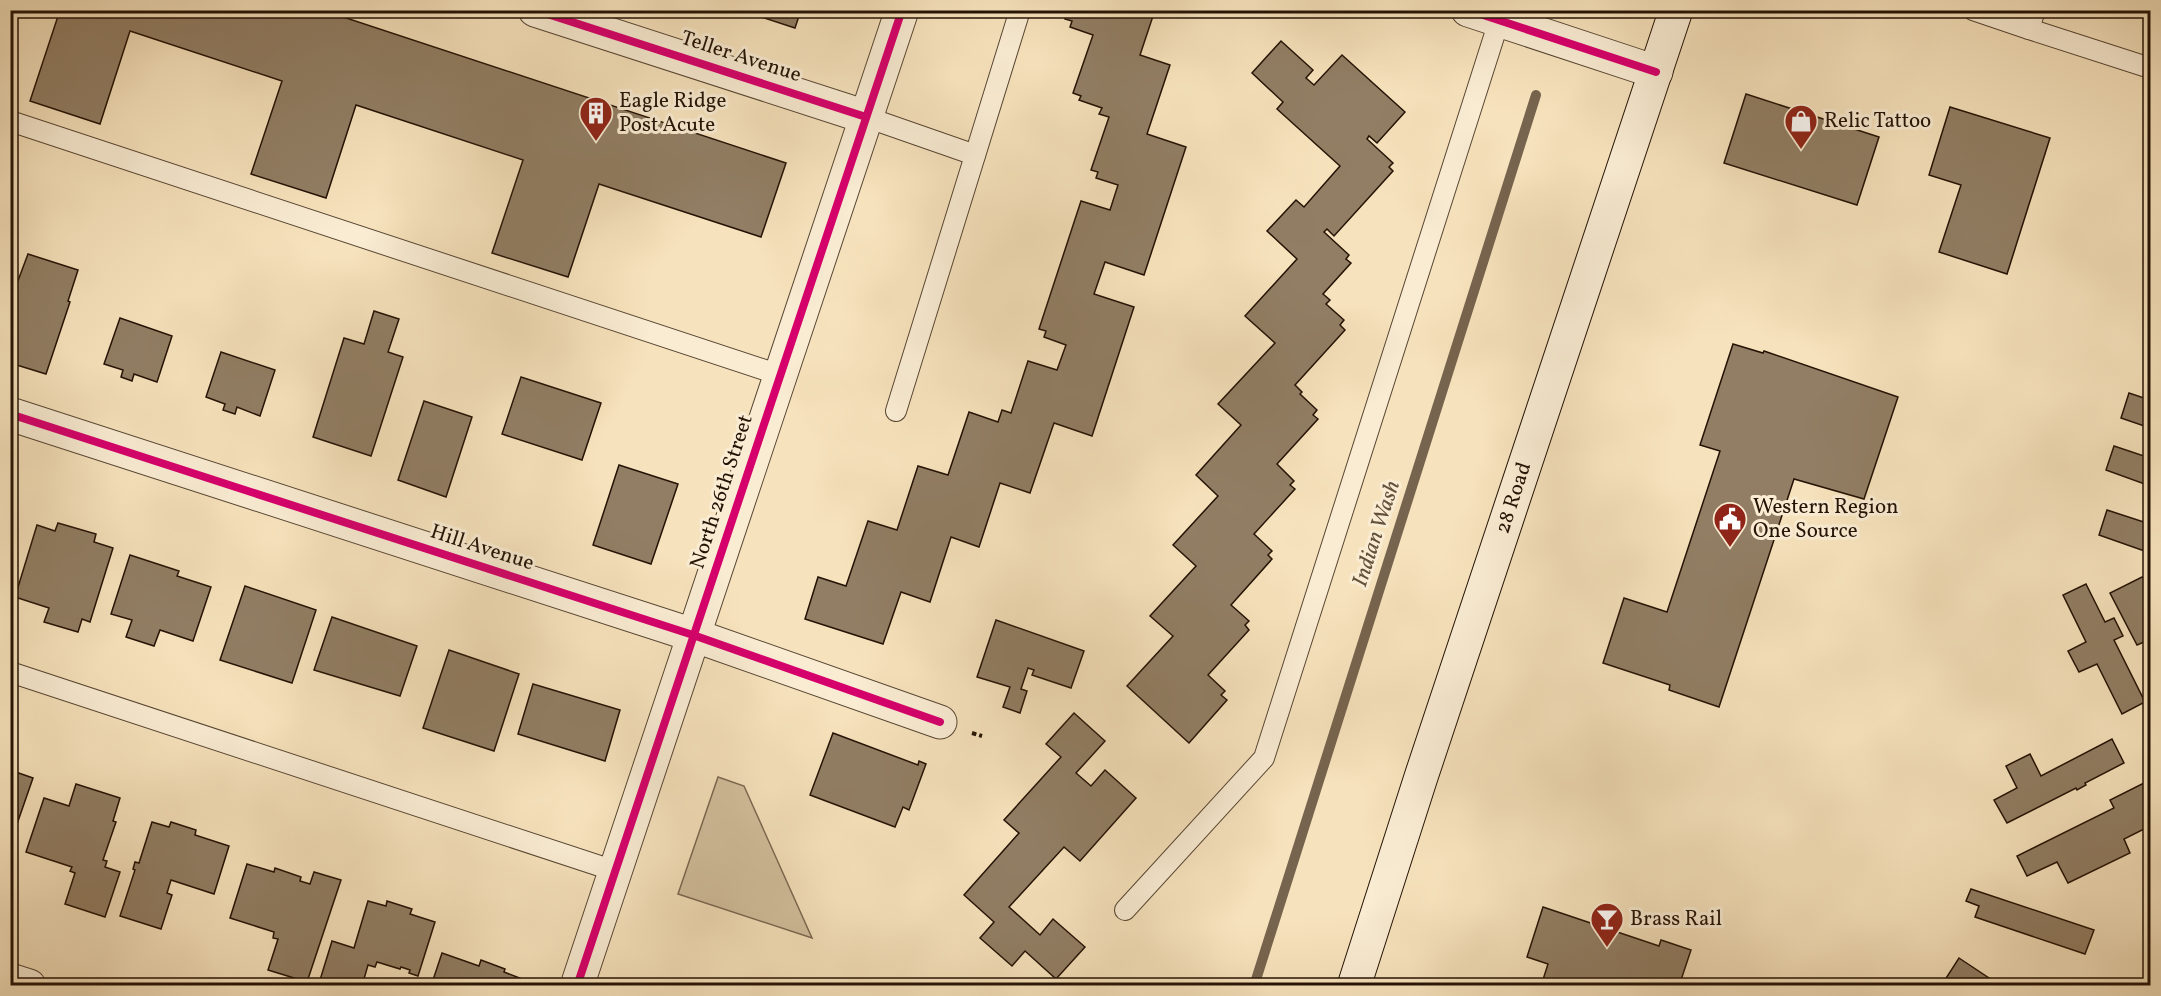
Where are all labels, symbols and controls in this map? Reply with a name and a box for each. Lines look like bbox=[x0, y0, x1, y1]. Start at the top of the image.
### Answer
street label: Teller Avenue bbox=[677, 24, 805, 90]
place label: Eagle Ridge Post Acute bbox=[619, 87, 727, 140]
building icon: Eagle Ridge Post Acute bbox=[578, 95, 614, 142]
shop icon: Relic Tattoo bbox=[1783, 103, 1819, 150]
place label: Relic Tattoo bbox=[1824, 107, 1931, 136]
street label: North 26th Street bbox=[683, 411, 761, 573]
street label: 28 Road bbox=[1489, 459, 1539, 537]
water label: Indian Wash bbox=[1345, 477, 1409, 591]
place label: Western Region One Source bbox=[1753, 493, 1899, 546]
public building icon: Western Region One Source bbox=[1712, 501, 1748, 548]
street label: Hill Avenue bbox=[426, 518, 538, 578]
bar icon: Brass Rail bbox=[1589, 901, 1625, 948]
place label: Brass Rail bbox=[1630, 905, 1722, 934]

